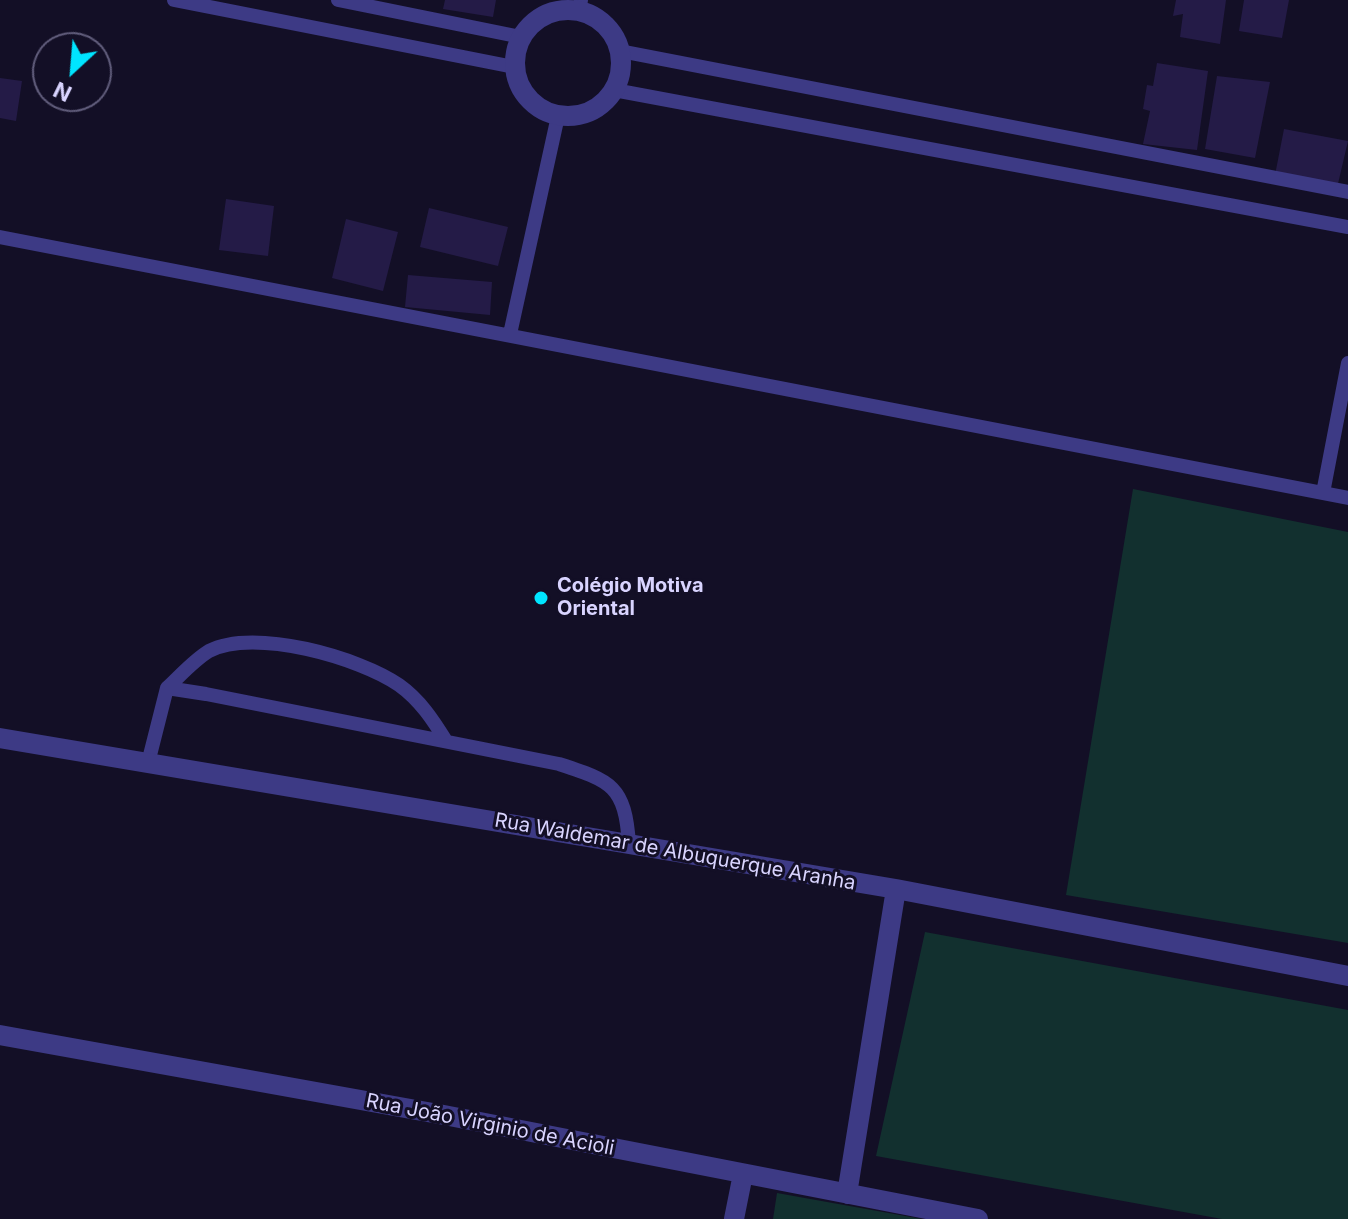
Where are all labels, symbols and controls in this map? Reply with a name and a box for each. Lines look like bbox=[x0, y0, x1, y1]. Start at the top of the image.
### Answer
north arrow bbox=[32, 32, 112, 112]
text: N bbox=[49, 76, 76, 107]
place label: Colégio Motiva Oriental bbox=[557, 574, 704, 621]
marker: Colégio Motiva Oriental bbox=[532, 589, 550, 607]
street label: Rua Waldemar de Albuquerque Aranha bbox=[493, 808, 857, 896]
street label: Rua João Virginio de Acioli bbox=[364, 1089, 616, 1161]

